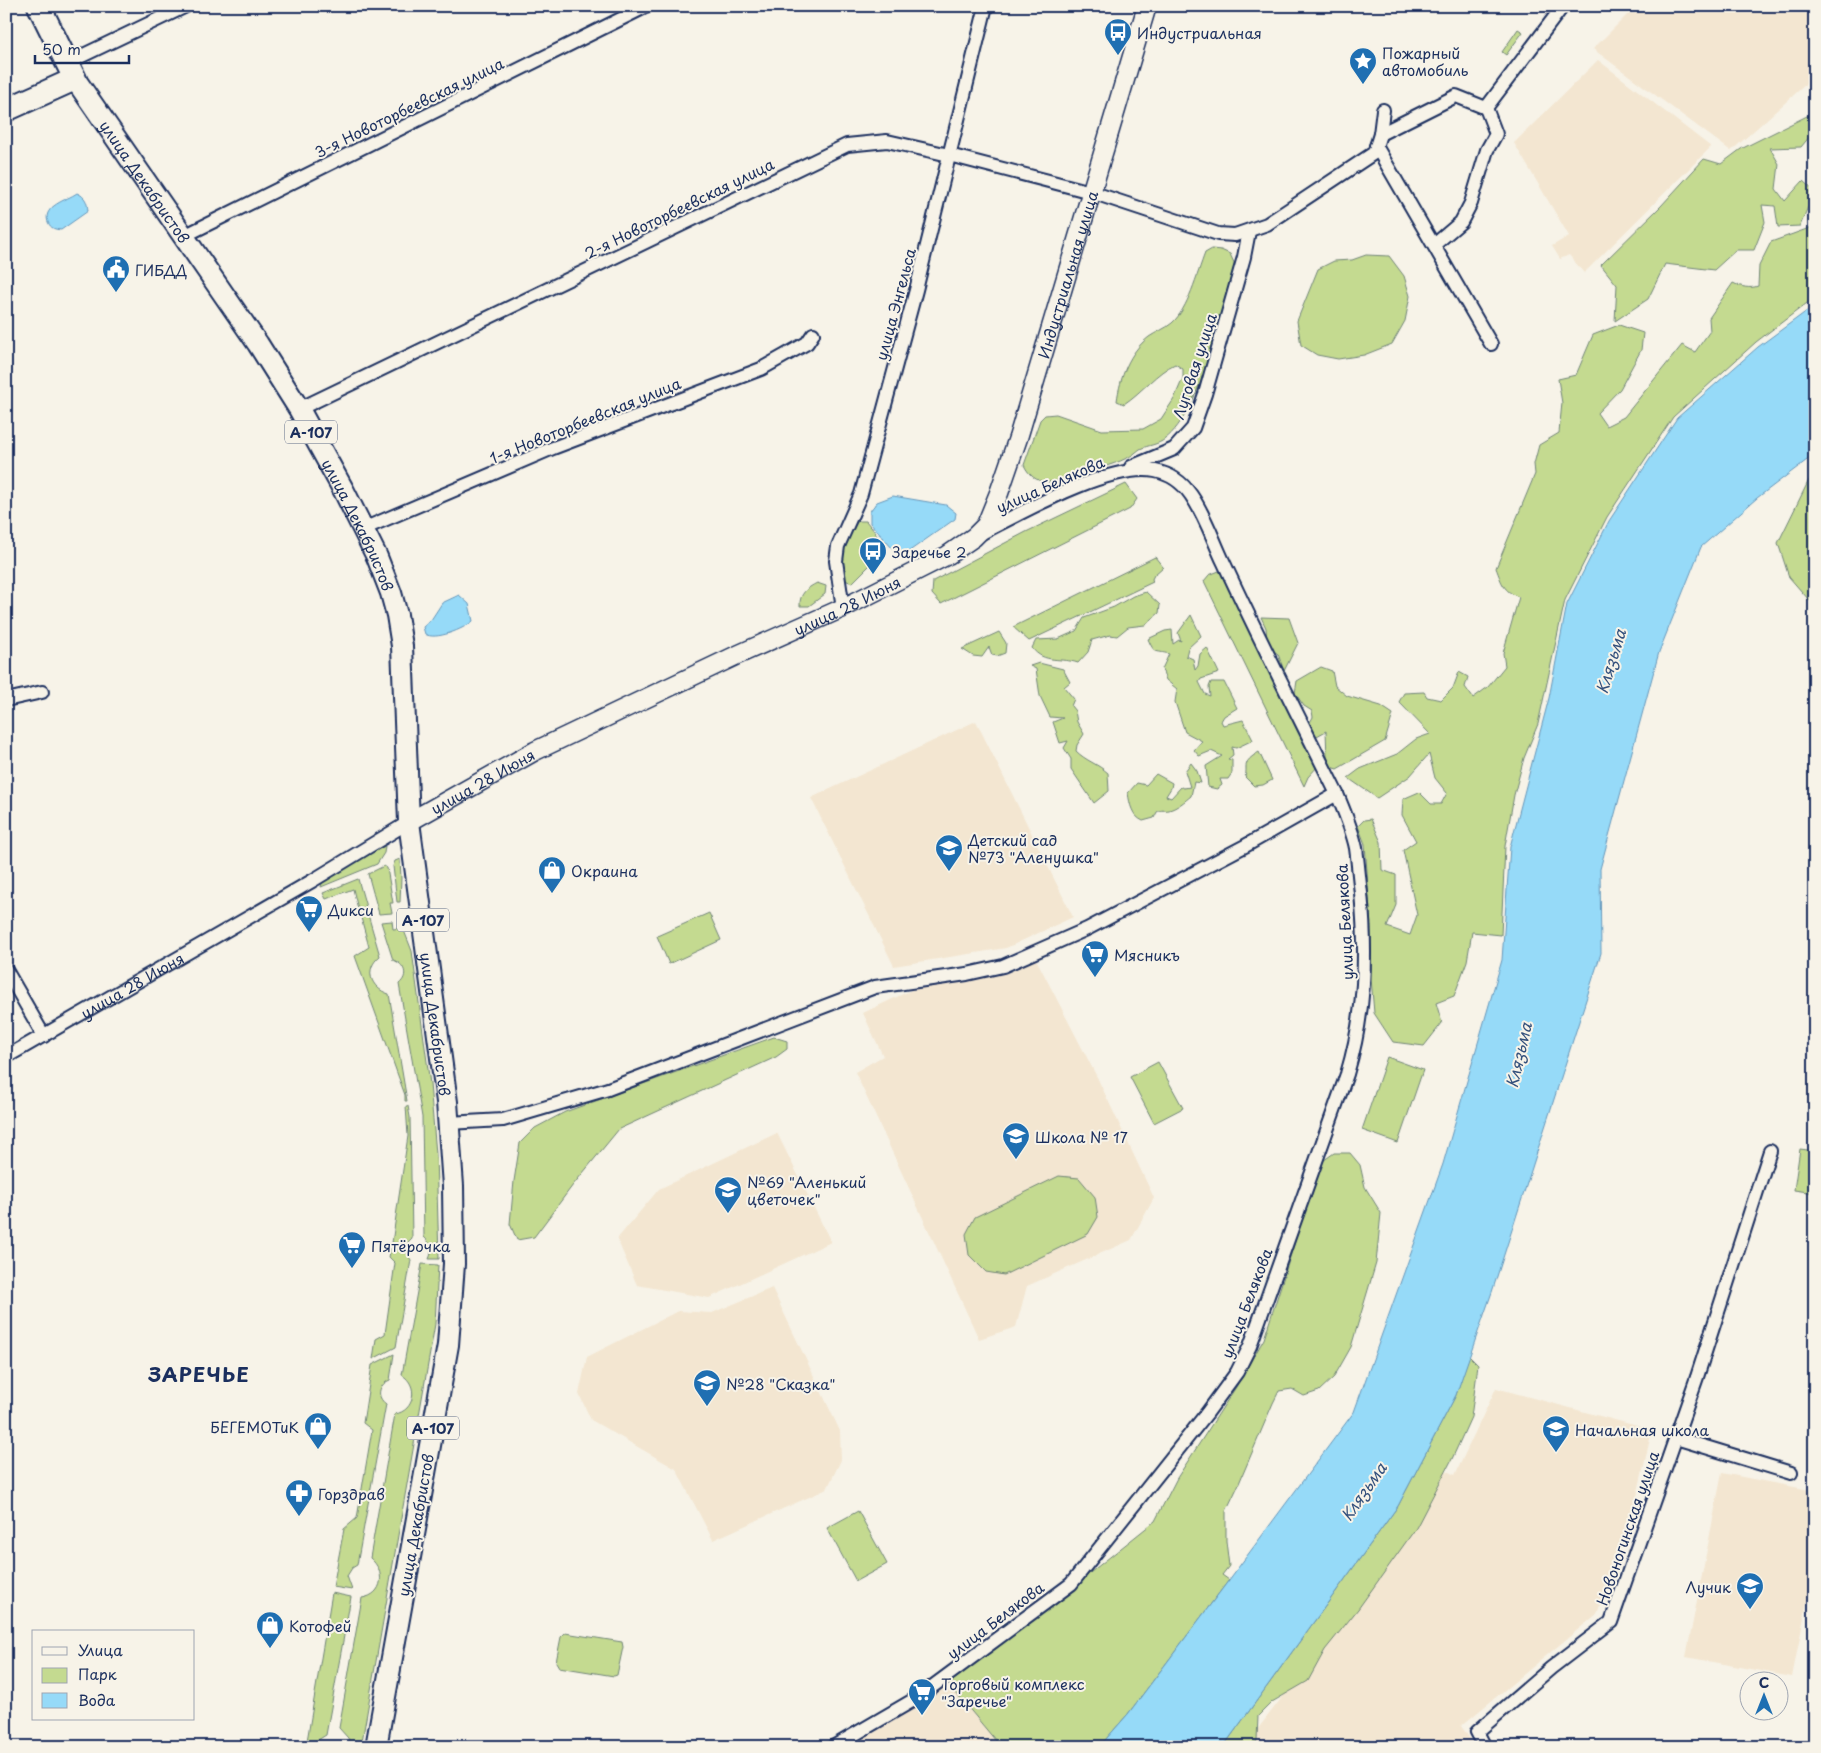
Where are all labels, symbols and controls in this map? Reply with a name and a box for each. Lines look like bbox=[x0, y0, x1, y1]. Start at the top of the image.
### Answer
bus stop icon: Индустриальная bbox=[1103, 17, 1133, 56]
place label: Индустриальная bbox=[1137, 21, 1262, 44]
scale bar bbox=[35, 32, 129, 64]
text: 50 m bbox=[42, 37, 81, 60]
place label: Пожарный автомобиль bbox=[1382, 41, 1469, 81]
place icon: Пожарный автомобиль bbox=[1348, 46, 1378, 85]
street label: 3-я Новоторбеевская улица bbox=[311, 51, 508, 163]
street label: улица Декабристов bbox=[95, 115, 196, 247]
street label: 2-я Новоторбеевская улица bbox=[580, 152, 778, 264]
street label: Индустриальная улица bbox=[1031, 187, 1103, 361]
street label: улица Энгельса bbox=[869, 245, 921, 363]
public building icon: ГИБДД bbox=[101, 254, 131, 293]
place label: ГИБДД bbox=[135, 258, 187, 281]
street label: Луговая улица bbox=[1166, 309, 1222, 422]
street label: 1-я Новоторбеевская улица bbox=[486, 371, 685, 469]
road number: А-107 bbox=[285, 421, 337, 444]
street label: улица Белякова bbox=[992, 450, 1108, 518]
street label: улица Декабристов bbox=[317, 454, 401, 594]
bus stop icon: Заречье 2 bbox=[858, 536, 888, 575]
place label: Заречье 2 bbox=[892, 540, 967, 563]
street label: улица 28 Июня bbox=[790, 569, 904, 640]
water label: Клязьма bbox=[1589, 625, 1632, 696]
street label: улица 28 Июня bbox=[426, 742, 538, 819]
place label: Детский сад №73 "Аленушка" bbox=[967, 828, 1099, 868]
school or university icon: Детский сад №73 "Аленушка" bbox=[934, 833, 964, 872]
shop icon: Окраина bbox=[537, 855, 567, 894]
place label: Окраина bbox=[571, 859, 638, 882]
street label: улица Белякова bbox=[1329, 863, 1359, 981]
supermarket icon: Дикси bbox=[294, 894, 324, 933]
place label: Дикси bbox=[327, 898, 374, 921]
road number: А-107 bbox=[397, 908, 449, 932]
supermarket icon: Мясникъ bbox=[1080, 939, 1110, 978]
place label: Мясникъ bbox=[1114, 943, 1180, 966]
street label: улица 28 Июня bbox=[76, 946, 188, 1024]
street label: улица Декабристов bbox=[415, 951, 458, 1098]
water label: Клязьма bbox=[1499, 1019, 1537, 1090]
school or university icon: Школа № 17 bbox=[1001, 1121, 1031, 1160]
place label: Школа № 17 bbox=[1035, 1125, 1128, 1148]
place label: №69 "Аленький цветочек" bbox=[747, 1170, 866, 1210]
school or university icon: №69 "Аленький цветочек" bbox=[713, 1175, 743, 1214]
supermarket icon: Пятёрочка bbox=[337, 1230, 367, 1269]
place label: Пятёрочка bbox=[371, 1234, 451, 1257]
street label: улица Белякова bbox=[1214, 1244, 1278, 1361]
district label: ЗАРЕЧЬЕ bbox=[147, 1359, 250, 1389]
school or university icon: №28 "Сказка" bbox=[692, 1368, 722, 1407]
place label: №28 "Сказка" bbox=[726, 1372, 836, 1395]
shop icon: БЕГЕМОТиК bbox=[303, 1411, 333, 1450]
school or university icon: Начальная школа bbox=[1541, 1414, 1571, 1453]
place label: БЕГЕМОТиК bbox=[210, 1415, 299, 1438]
road number: А-107 bbox=[407, 1416, 459, 1440]
place label: Начальная школа bbox=[1575, 1418, 1709, 1441]
street label: Новоногинская улица bbox=[1590, 1447, 1664, 1608]
street label: улица Декабристов bbox=[391, 1451, 439, 1598]
water label: Клязьма bbox=[1334, 1456, 1393, 1525]
pharmacy icon: Горздрав bbox=[284, 1478, 314, 1517]
place label: Горздрав bbox=[318, 1482, 385, 1505]
school or university icon: Лучик bbox=[1735, 1571, 1765, 1610]
street label: улица Белякова bbox=[942, 1575, 1049, 1664]
place label: Лучик bbox=[1685, 1575, 1731, 1598]
shop icon: Котофей bbox=[255, 1610, 285, 1649]
place label: Котофей bbox=[289, 1614, 352, 1637]
legend bbox=[32, 1630, 195, 1720]
text: Улица bbox=[78, 1638, 123, 1661]
text: Парк bbox=[78, 1662, 117, 1685]
north arrow bbox=[1738, 1670, 1788, 1720]
place label: Торговый комплекс "Заречье" bbox=[941, 1672, 1085, 1712]
text: С bbox=[1759, 1672, 1769, 1693]
supermarket icon: Торговый комплекс "Заречье" bbox=[907, 1677, 937, 1716]
text: Вода bbox=[78, 1688, 116, 1711]

